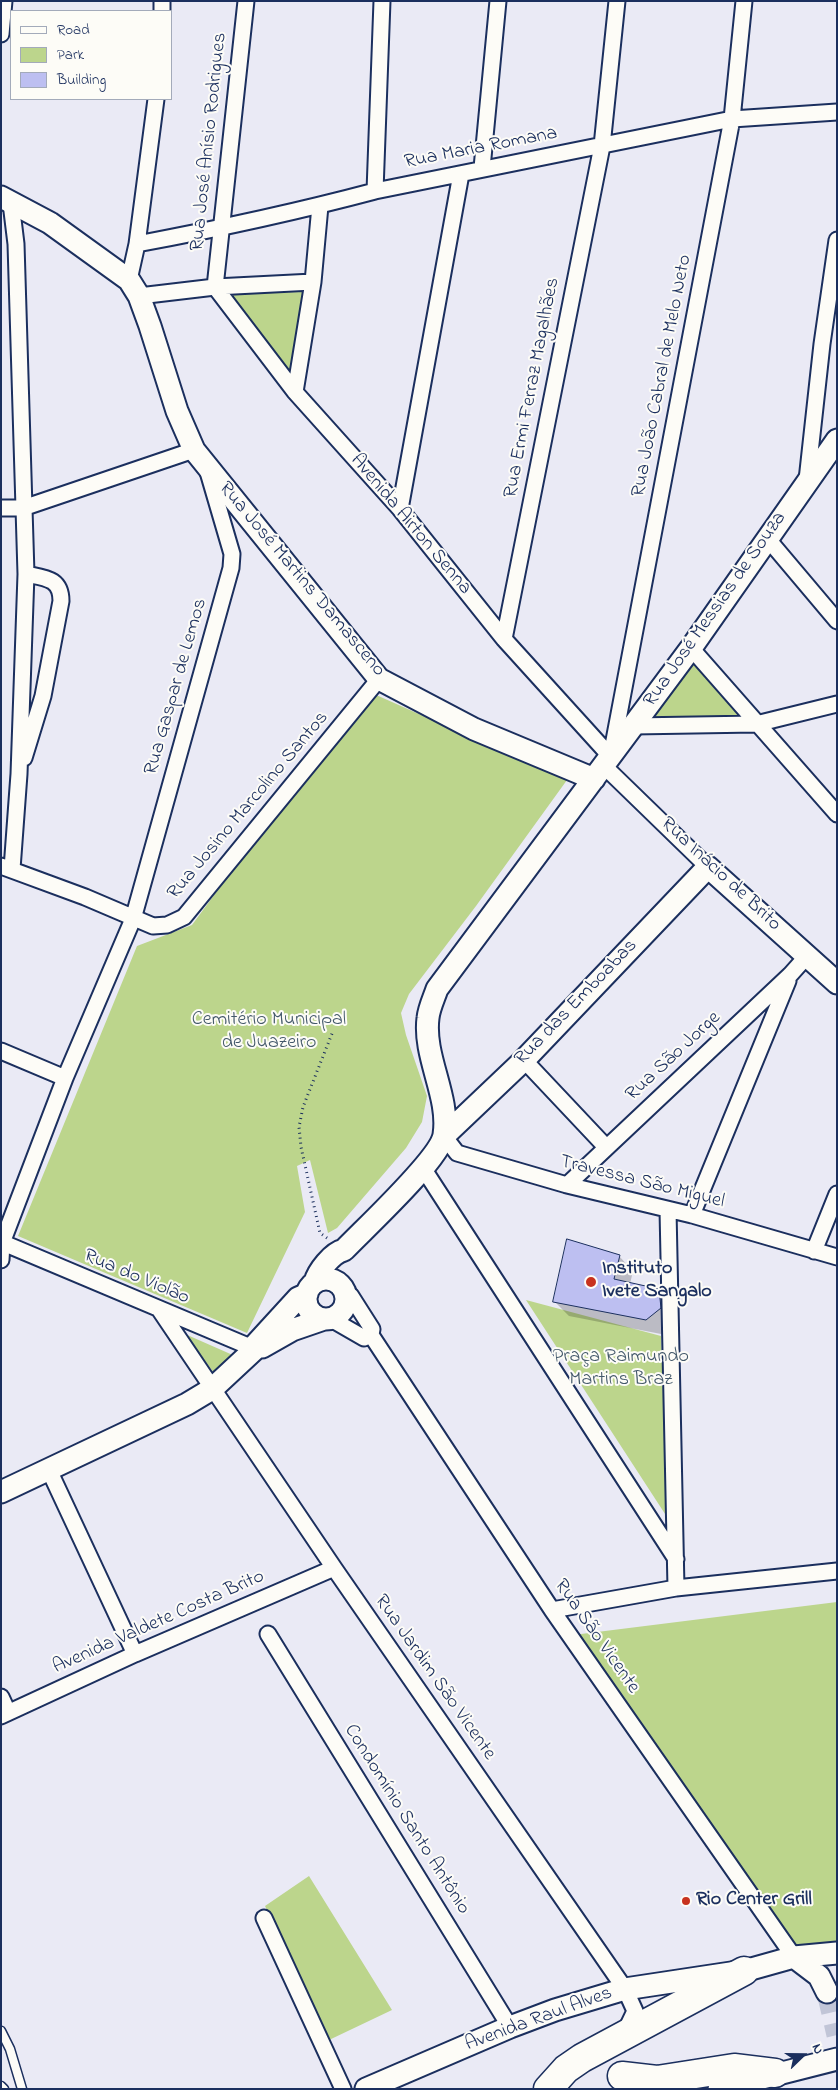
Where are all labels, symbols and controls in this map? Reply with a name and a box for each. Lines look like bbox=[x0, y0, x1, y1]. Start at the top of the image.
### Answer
legend bbox=[10, 10, 172, 100]
text: Road bbox=[57, 19, 90, 41]
street label: Rua José Anísio Rodrigues bbox=[187, 32, 233, 252]
text: Park bbox=[57, 44, 84, 66]
text: Building bbox=[57, 69, 106, 91]
street label: Rua Maria Romana bbox=[403, 122, 559, 176]
street label: Rua João Cabral de Melo Neto bbox=[628, 253, 698, 499]
street label: Rua Ermi Ferraz Magalhães bbox=[500, 276, 566, 500]
street label: Avenida Airton Senna bbox=[344, 450, 476, 600]
street label: Rua José Martins Damasceno bbox=[212, 478, 390, 682]
street label: Rua José Messias de Souza bbox=[639, 508, 793, 712]
street label: Rua Gaspar de Lemos bbox=[140, 596, 214, 778]
street label: Rua Josino Marcolino Santos bbox=[163, 707, 335, 905]
street label: Rua Inácio de Brito bbox=[655, 813, 785, 937]
street label: Rua das Emboabas bbox=[511, 935, 643, 1071]
street label: Rua São Jorge bbox=[622, 1007, 726, 1107]
park label: Cemitério Municipal de Juazeiro bbox=[192, 1009, 346, 1056]
street label: Travessa São Miguel bbox=[557, 1151, 727, 1215]
street label: Rua do Violão bbox=[80, 1245, 192, 1311]
place label: Instituto Ivete Sangalo bbox=[602, 1258, 712, 1305]
marker: Instituto Ivete Sangalo bbox=[584, 1275, 598, 1289]
park label: Praça Raimundo Martins Braz bbox=[553, 1346, 689, 1393]
street label: Avenida Valdete Costa Brito bbox=[50, 1565, 268, 1681]
street label: Rua São Vicente bbox=[548, 1575, 644, 1699]
street label: Rua Jardim São Vicente bbox=[368, 1591, 500, 1765]
street label: Condomínio Santo Antônio bbox=[338, 1721, 474, 1919]
place label: Rio Center Grill bbox=[696, 1889, 812, 1913]
marker: Rio Center Grill bbox=[680, 1895, 692, 1907]
street label: Avenida Raul Alves bbox=[462, 1982, 616, 2058]
north arrow bbox=[778, 2030, 828, 2080]
text: N bbox=[806, 2041, 829, 2058]

